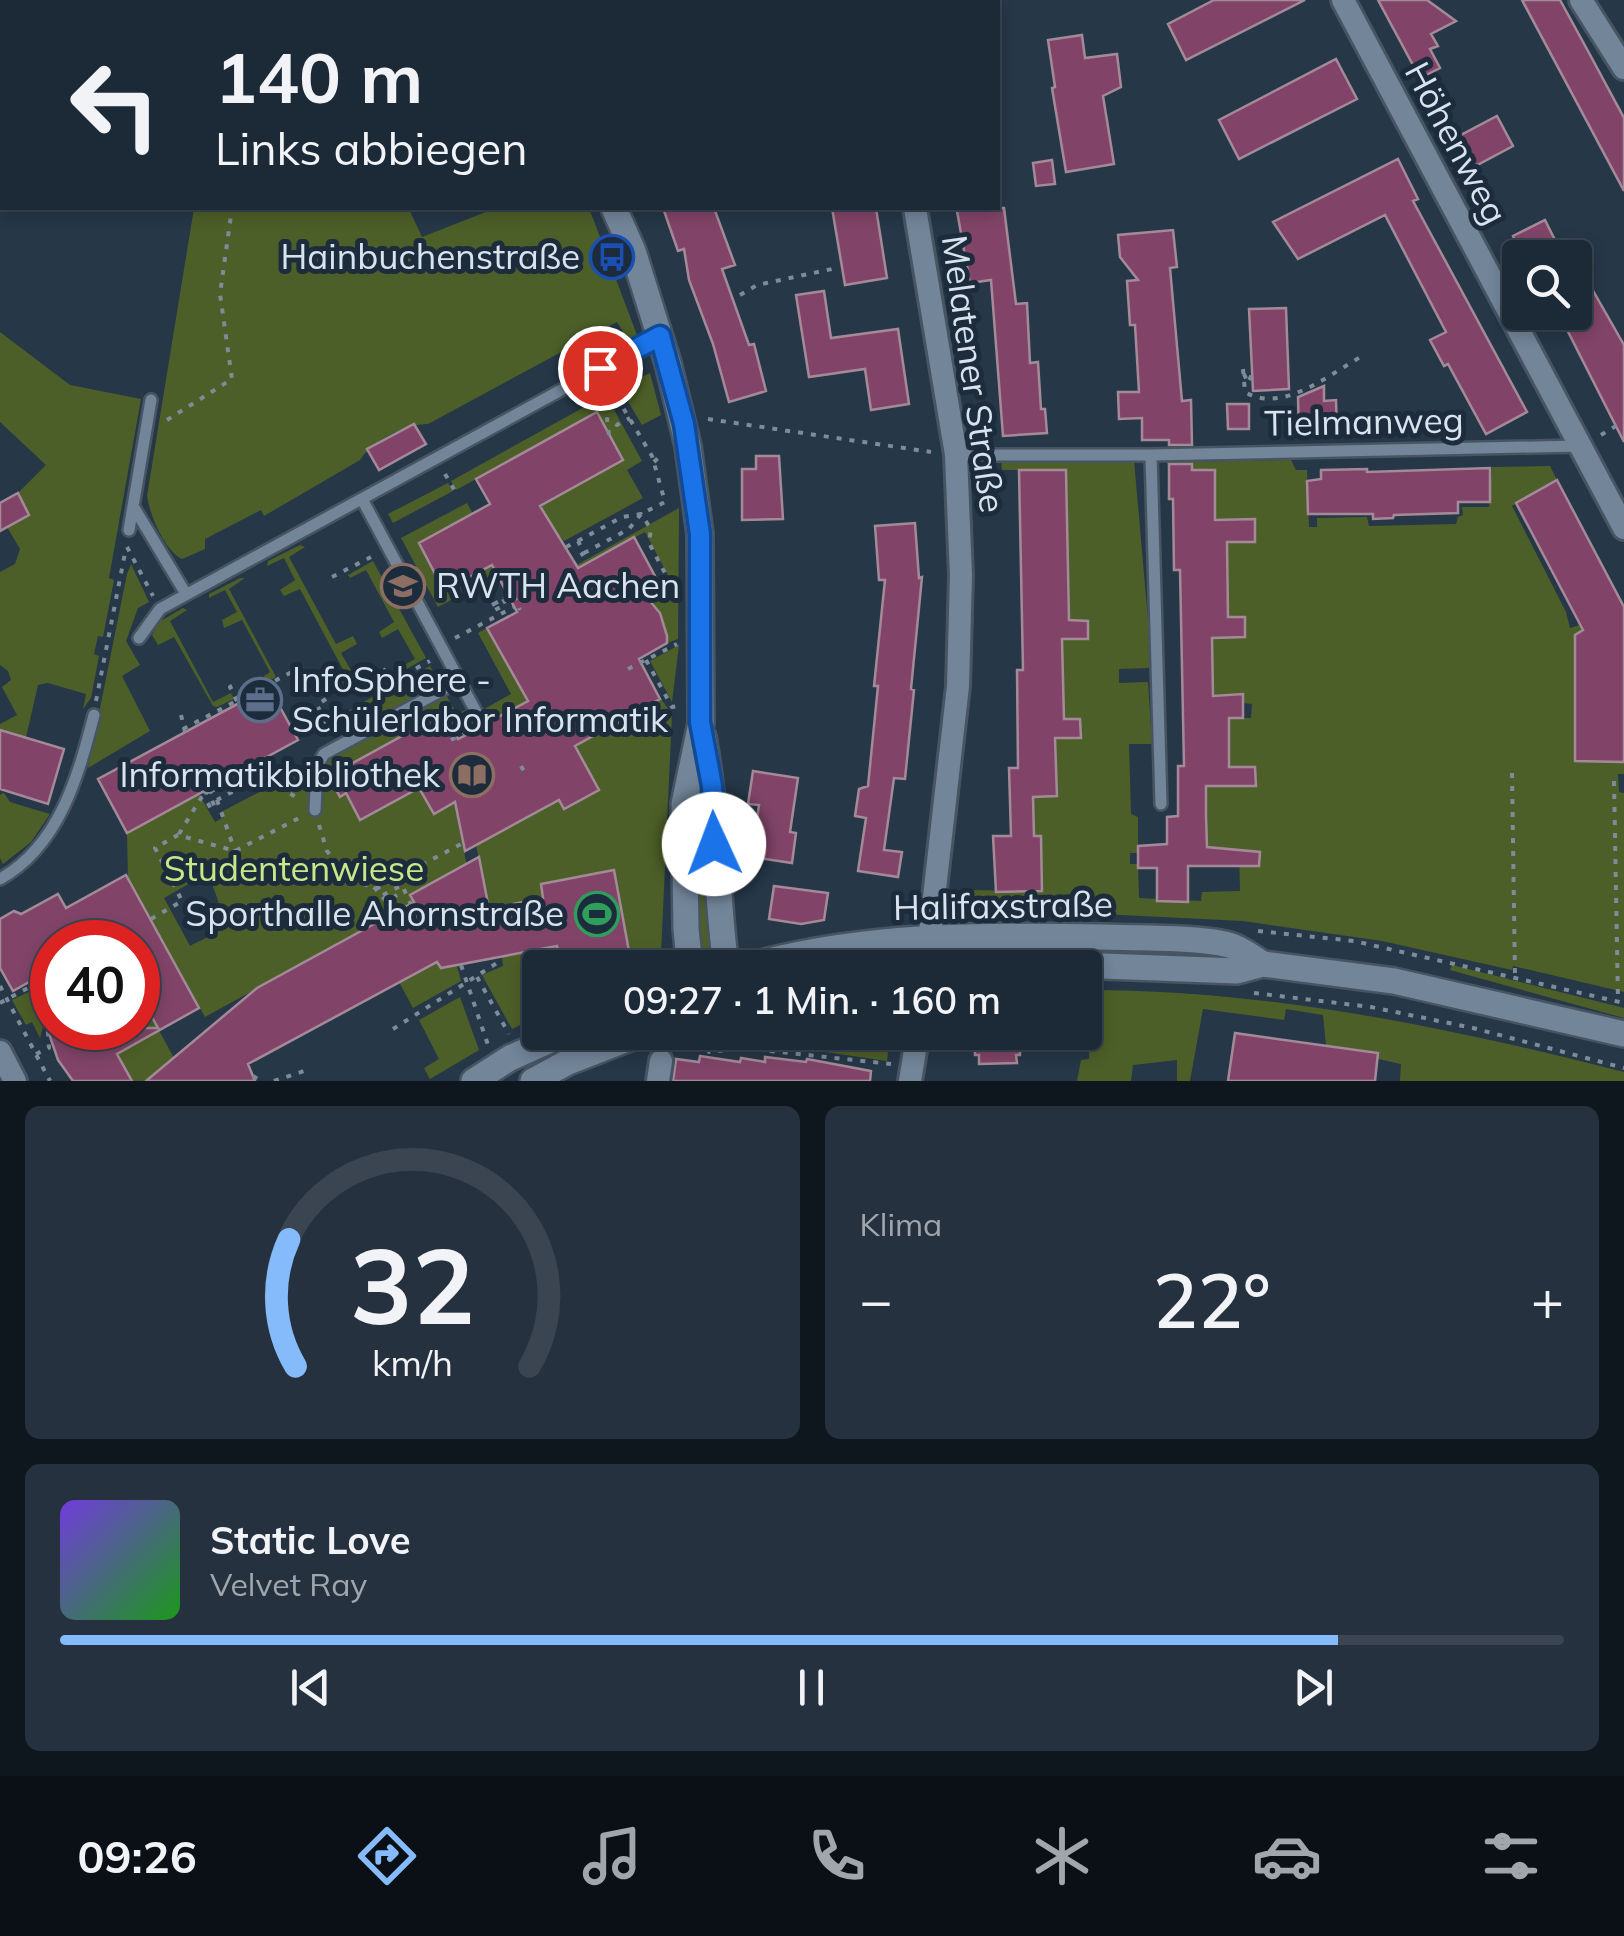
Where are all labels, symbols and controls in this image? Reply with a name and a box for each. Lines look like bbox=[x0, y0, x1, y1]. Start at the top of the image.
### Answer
text: 140 m bbox=[215, 33, 423, 121]
icon: left bbox=[50, 40, 180, 170]
street label: Höhenweg bbox=[1396, 54, 1518, 231]
text: Links abbiegen bbox=[215, 120, 528, 176]
street label: Melatener Straße bbox=[933, 232, 1015, 515]
place label: Hainbuchenstraße bbox=[281, 234, 580, 278]
bus stop icon: Hainbuchenstraße bbox=[589, 234, 635, 280]
map controls bbox=[1502, 240, 1592, 330]
button: search bbox=[1502, 240, 1592, 330]
pin bbox=[558, 326, 643, 411]
icon: arrive bbox=[573, 341, 628, 396]
street label: Tielmanweg bbox=[1264, 397, 1464, 445]
school or university icon: RWTH Aachen bbox=[380, 563, 426, 609]
place label: RWTH Aachen bbox=[436, 563, 680, 607]
place label: InfoSphere - Schülerlabor Informatik bbox=[292, 657, 669, 741]
office icon: InfoSphere - Schülerlabor Informatik bbox=[237, 677, 283, 723]
place label: Informatikbibliothek bbox=[119, 752, 441, 796]
library icon: Informatikbibliothek bbox=[449, 752, 495, 798]
position arrow bbox=[662, 792, 766, 896]
park label: Studentenwiese bbox=[164, 846, 424, 890]
street label: Halifaxstraße bbox=[893, 881, 1113, 929]
place label: Sporthalle Ahornstraße bbox=[185, 891, 564, 935]
sports icon: Sporthalle Ahornstraße bbox=[574, 891, 620, 937]
speed limit sign: 40 bbox=[30, 920, 160, 1050]
text: 09:27 · 1 Min. · 160 m bbox=[623, 976, 1001, 1024]
text: Klima bbox=[860, 1204, 942, 1244]
text: 32 bbox=[350, 1219, 475, 1350]
text: 22° bbox=[1153, 1253, 1271, 1347]
text: − bbox=[860, 1265, 893, 1334]
text: + bbox=[1531, 1265, 1564, 1334]
text: km/h bbox=[372, 1340, 453, 1385]
text: Static Love bbox=[210, 1516, 411, 1564]
text: Velvet Ray bbox=[210, 1564, 367, 1604]
icon: previous bbox=[283, 1660, 338, 1715]
icon: pause bbox=[784, 1660, 839, 1715]
icon: next bbox=[1286, 1660, 1341, 1715]
icon: directions bbox=[352, 1821, 422, 1891]
icon: music bbox=[577, 1821, 647, 1891]
icon: phone bbox=[802, 1821, 872, 1891]
icon: climate bbox=[1027, 1821, 1097, 1891]
icon: car bbox=[1252, 1821, 1322, 1891]
icon: filters bbox=[1476, 1821, 1546, 1891]
text: 09:26 bbox=[77, 1828, 197, 1884]

